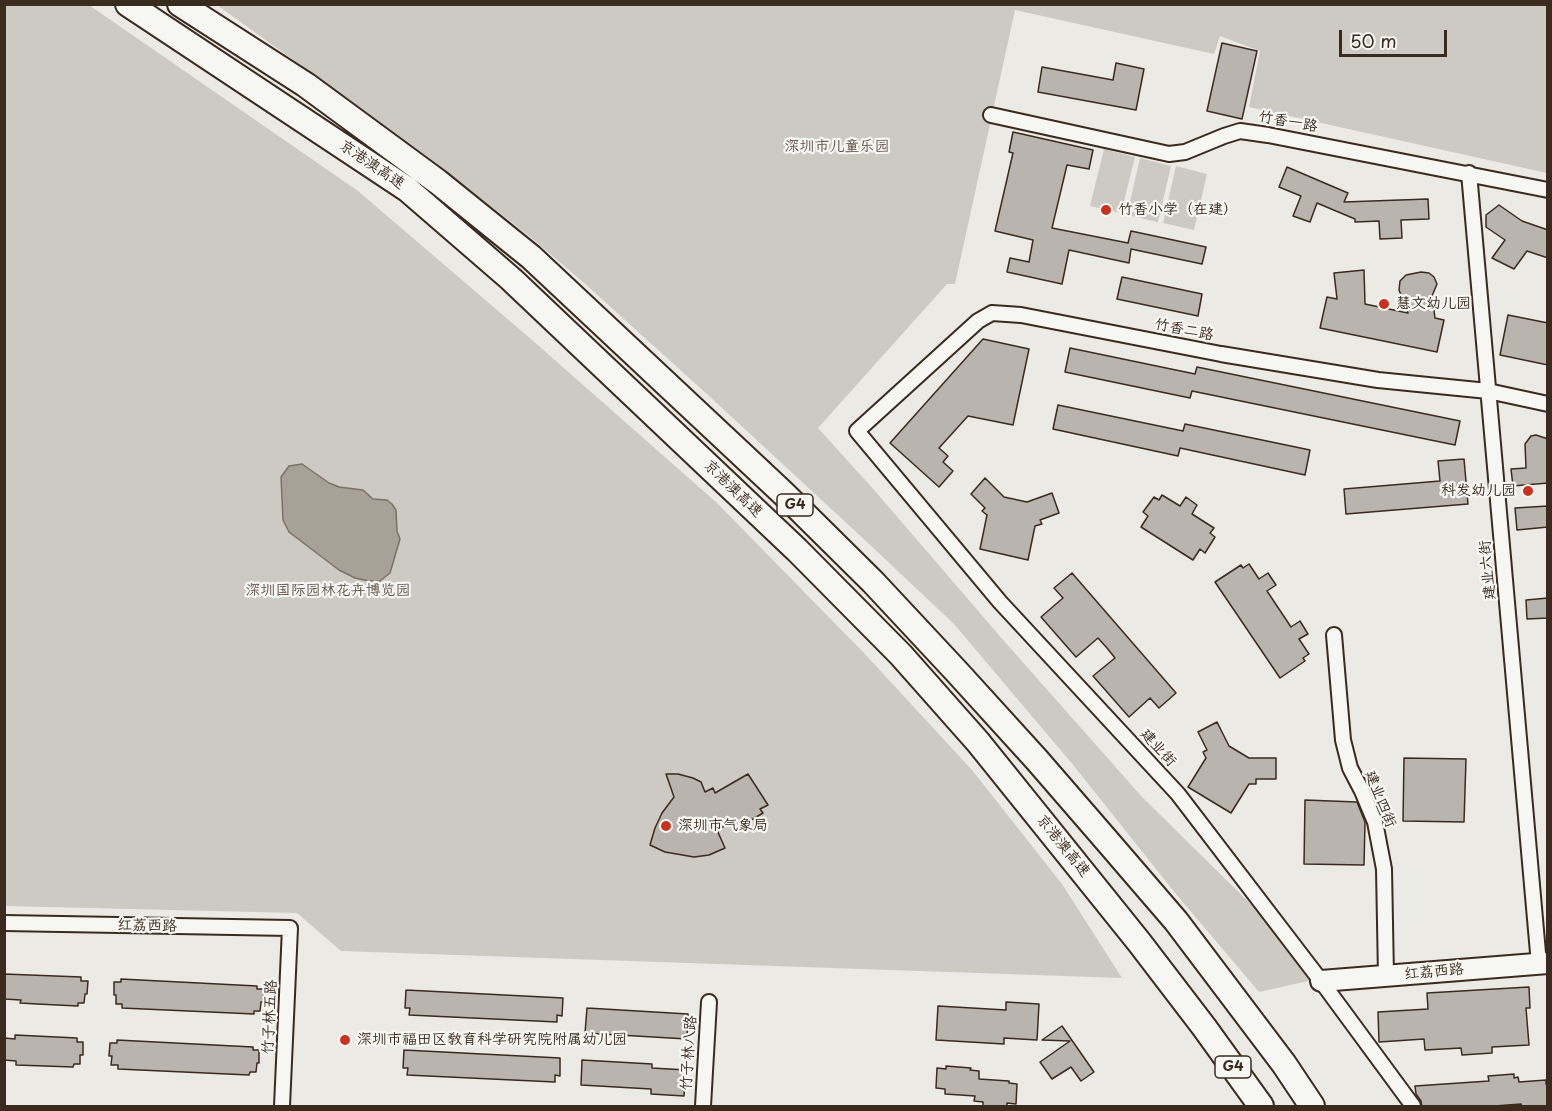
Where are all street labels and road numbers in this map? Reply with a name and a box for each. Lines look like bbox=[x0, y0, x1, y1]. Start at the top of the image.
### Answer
street label: 竹香一路 bbox=[1257, 108, 1319, 136]
street label: 京港澳高速 bbox=[336, 137, 408, 193]
street label: 竹香二路 bbox=[1153, 315, 1215, 345]
street label: 京港澳高速 bbox=[700, 456, 766, 522]
road number: G4 bbox=[777, 494, 813, 516]
street label: 建业六街 bbox=[1476, 539, 1500, 601]
street label: 建业街 bbox=[1136, 725, 1180, 771]
street label: 建业四街 bbox=[1360, 768, 1400, 830]
street label: 京港澳高速 bbox=[1032, 811, 1094, 881]
street label: 红荔西路 bbox=[117, 916, 177, 936]
street label: 红荔西路 bbox=[1403, 960, 1465, 984]
street label: 竹子林五路 bbox=[259, 979, 281, 1055]
street label: 竹子林八路 bbox=[677, 1015, 701, 1091]
road number: G4 bbox=[1215, 1056, 1251, 1078]

